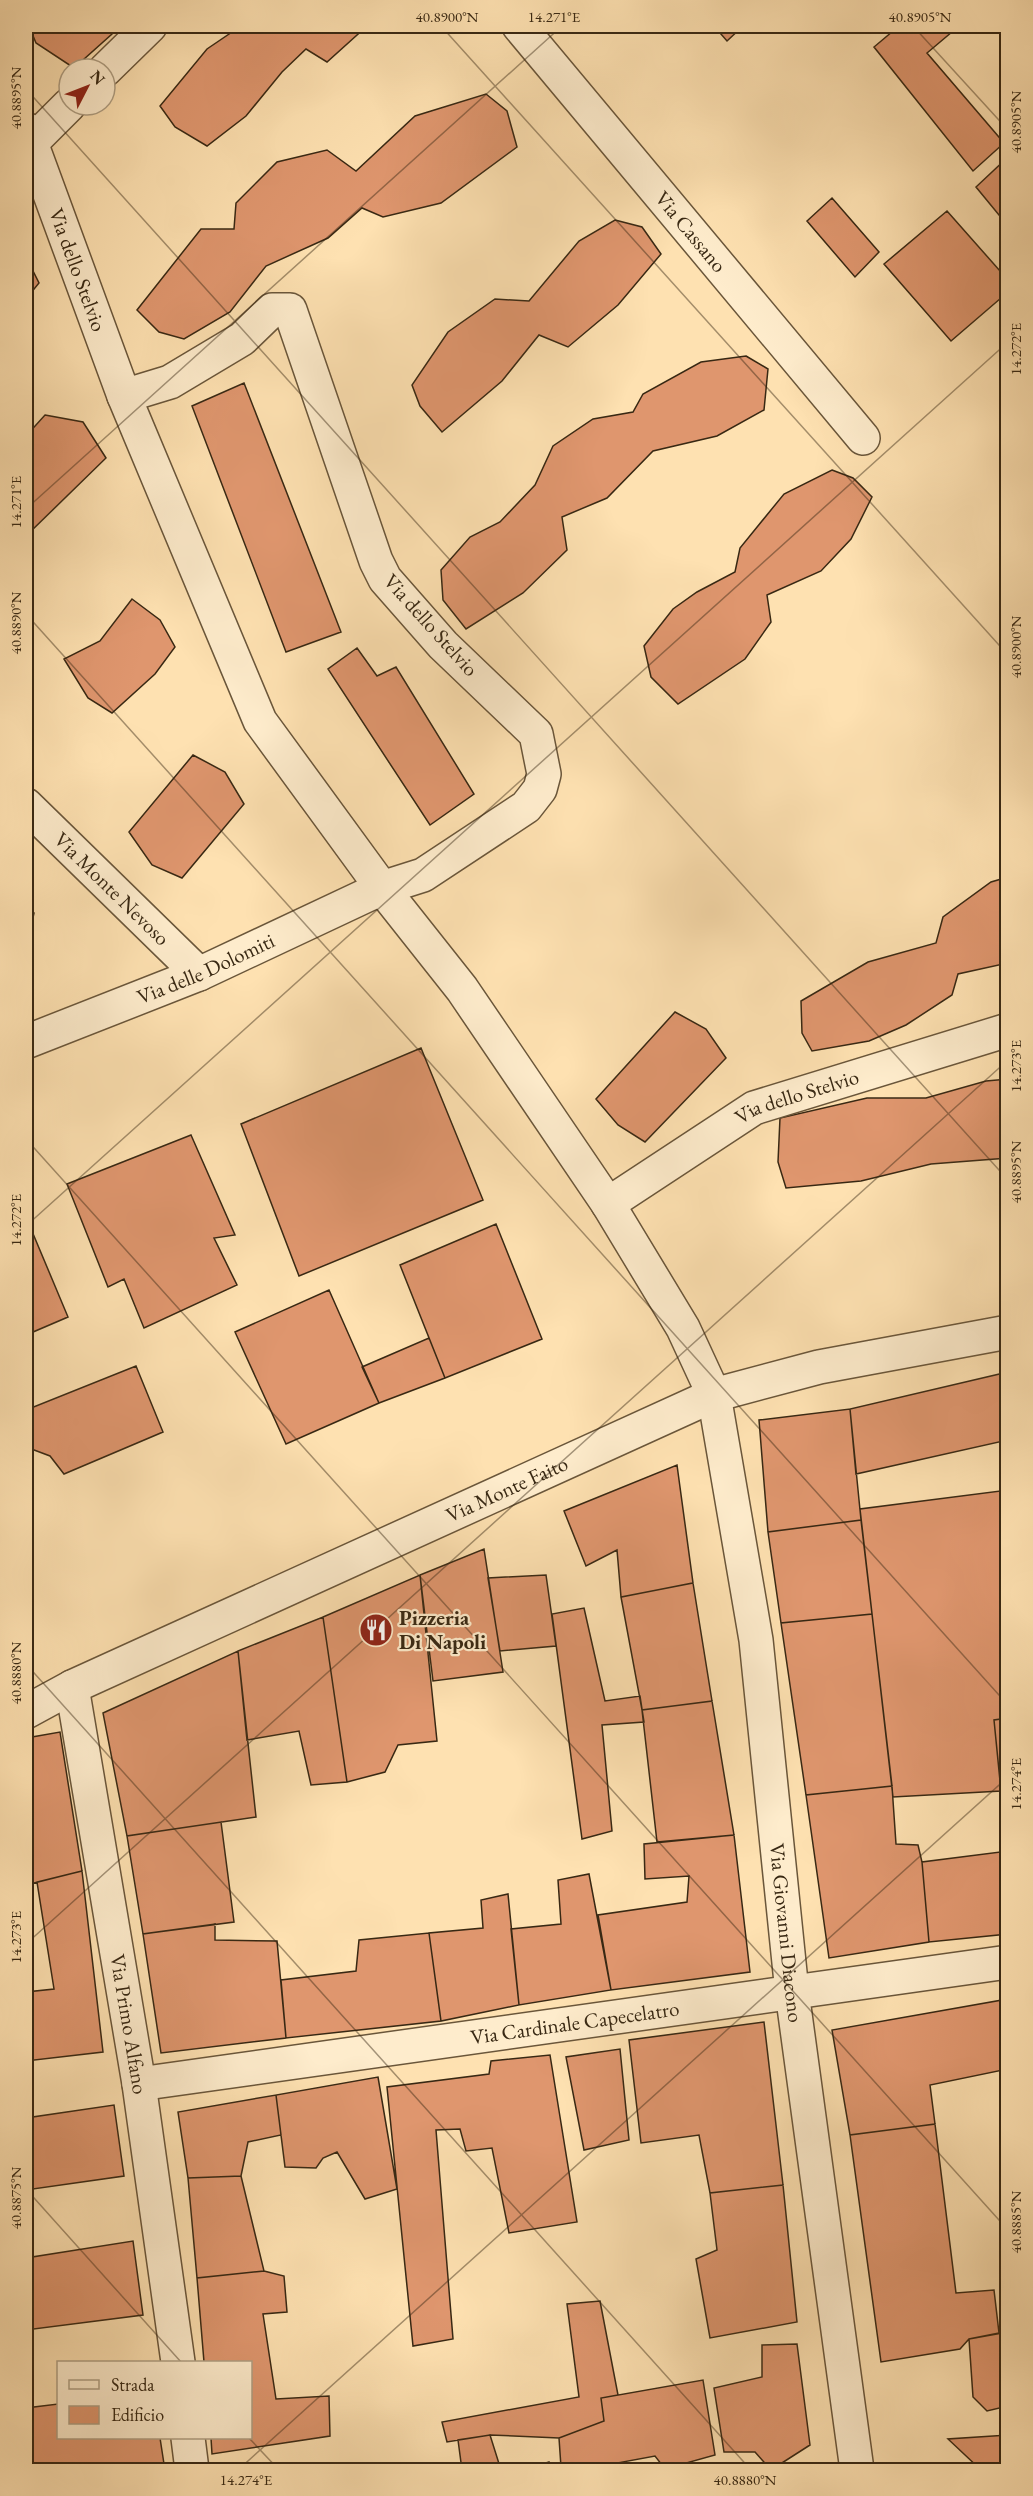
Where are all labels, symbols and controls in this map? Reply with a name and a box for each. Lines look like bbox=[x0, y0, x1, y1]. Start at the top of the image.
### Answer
text: 40.8900°N bbox=[416, 7, 479, 26]
text: 14.271°E bbox=[528, 7, 581, 26]
text: 40.8905°N bbox=[889, 7, 952, 26]
north arrow bbox=[57, 57, 117, 117]
text: N bbox=[86, 65, 110, 89]
text: 40.8895°N bbox=[6, 66, 25, 129]
text: 40.8905°N bbox=[1006, 90, 1025, 153]
street label: Via Cassano bbox=[649, 185, 733, 278]
street label: Via dello Stelvio bbox=[43, 204, 113, 335]
text: 14.272°E bbox=[1006, 322, 1025, 375]
text: 14.271°E bbox=[6, 475, 25, 528]
street label: Via dello Stelvio bbox=[378, 568, 485, 682]
text: 40.8890°N bbox=[6, 591, 25, 654]
text: 40.8900°N bbox=[1006, 615, 1025, 678]
street label: Via Monte Nevoso bbox=[49, 826, 176, 951]
street label: Via delle Dolomiti bbox=[133, 927, 279, 1010]
text: 14.273°E bbox=[1006, 1039, 1025, 1092]
street label: Via dello Stelvio bbox=[729, 1063, 862, 1130]
text: 40.8895°N bbox=[1006, 1140, 1025, 1203]
text: 14.272°E bbox=[6, 1193, 25, 1246]
street label: Via Monte Faito bbox=[441, 1449, 572, 1528]
place label: Pizzeria Di Napoli bbox=[399, 1604, 486, 1655]
restaurant icon: Pizzeria Di Napoli bbox=[358, 1612, 394, 1648]
text: 40.8880°N bbox=[6, 1641, 25, 1704]
text: 14.274°E bbox=[1006, 1757, 1025, 1810]
street label: Via Giovanni Diacono bbox=[764, 1842, 810, 2024]
text: 14.273°E bbox=[6, 1910, 25, 1963]
street label: Via Primo Alfano bbox=[104, 1952, 154, 2096]
street label: Via Cardinale Capecelatro bbox=[469, 1994, 681, 2050]
text: 40.8875°N bbox=[6, 2166, 25, 2229]
text: 40.8885°N bbox=[1006, 2190, 1025, 2253]
legend bbox=[57, 2361, 252, 2439]
text: Strada bbox=[111, 2373, 155, 2396]
text: Edificio bbox=[111, 2403, 164, 2426]
text: 14.274°E bbox=[220, 2470, 273, 2489]
text: 40.8880°N bbox=[714, 2470, 777, 2489]

